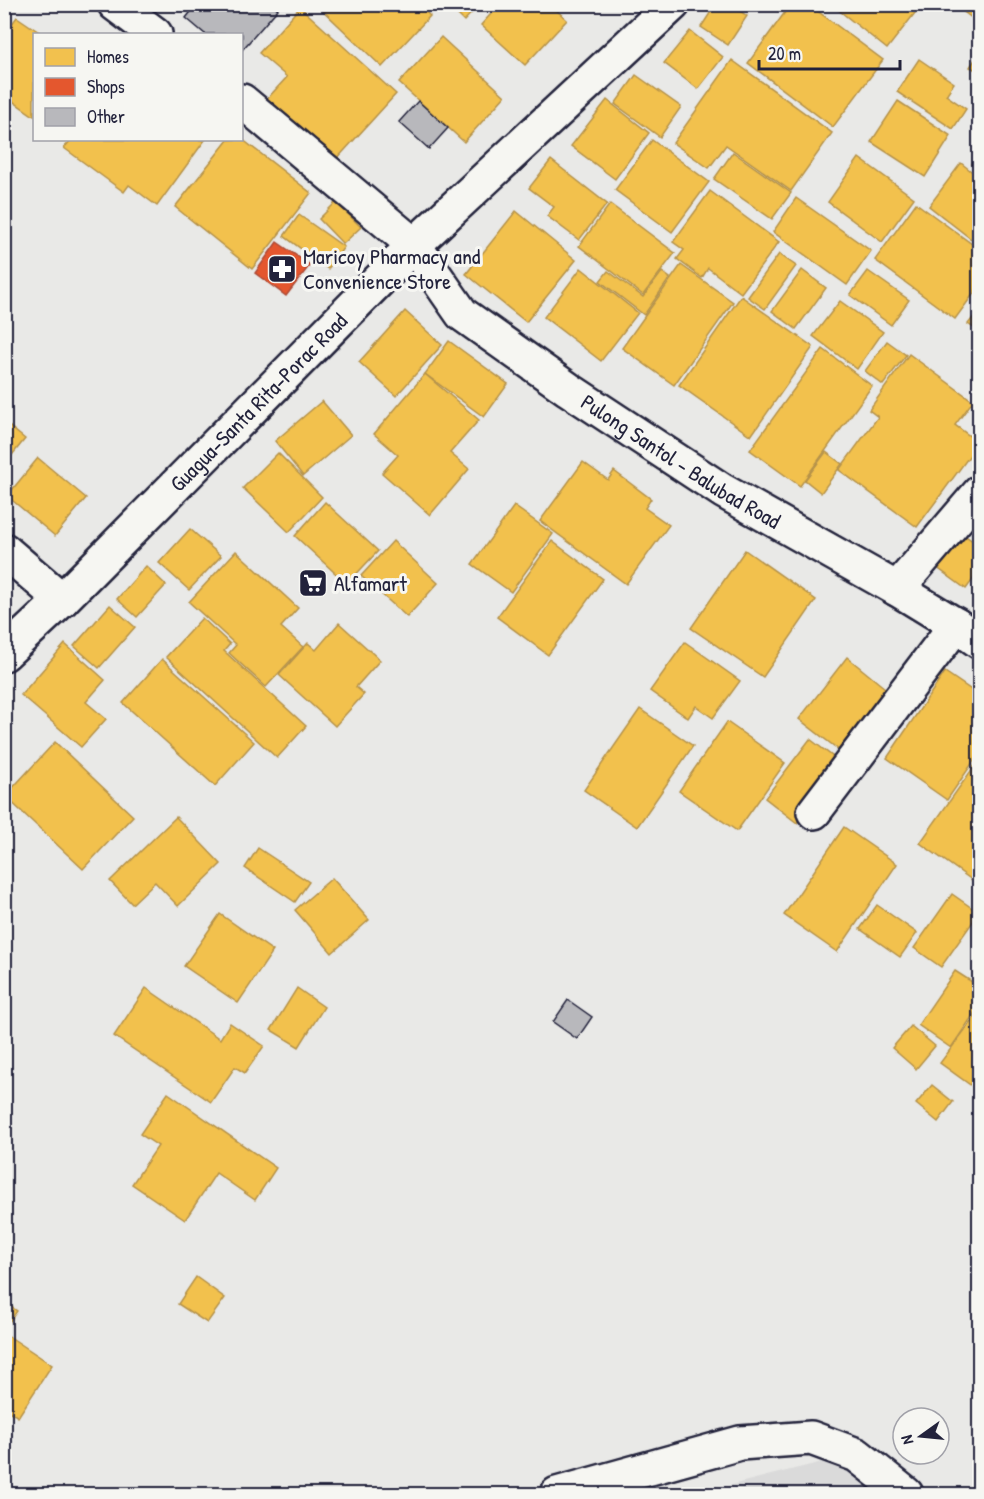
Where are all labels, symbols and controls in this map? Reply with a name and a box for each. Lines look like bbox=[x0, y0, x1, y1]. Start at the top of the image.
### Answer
legend bbox=[33, 33, 243, 141]
scale bar bbox=[759, 33, 900, 71]
text: 20 m bbox=[768, 41, 801, 66]
text: Homes bbox=[87, 44, 129, 69]
text: Shops bbox=[87, 74, 125, 99]
text: Other bbox=[87, 104, 125, 129]
place label: Maricoy Pharmacy and Convenience Store bbox=[303, 241, 481, 296]
pharmacy icon: Maricoy Pharmacy and Convenience Store bbox=[266, 253, 298, 285]
street label: Guagua-Santa Rita-Porac Road bbox=[163, 306, 354, 498]
street label: Pulong Santol - Balubad Road bbox=[575, 387, 786, 536]
supermarket icon: Alfamart bbox=[297, 567, 329, 599]
place label: Alfamart bbox=[334, 568, 407, 598]
north arrow bbox=[891, 1406, 951, 1466]
text: N bbox=[895, 1432, 918, 1447]

